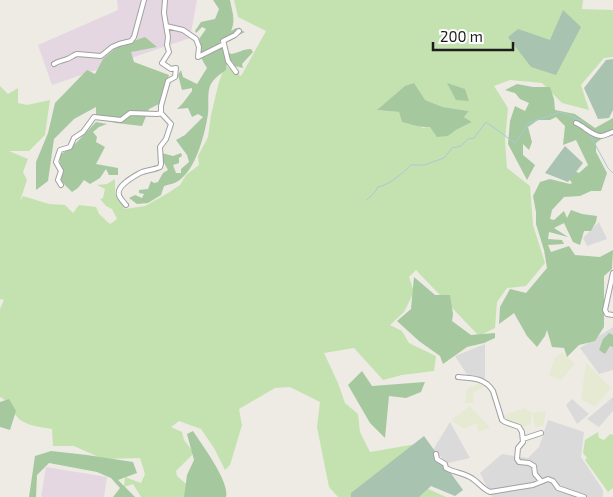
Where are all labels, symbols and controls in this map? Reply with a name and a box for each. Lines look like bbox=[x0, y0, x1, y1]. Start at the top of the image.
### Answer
scale bar bbox=[433, 20, 513, 52]
text: 200 m bbox=[440, 27, 483, 45]

